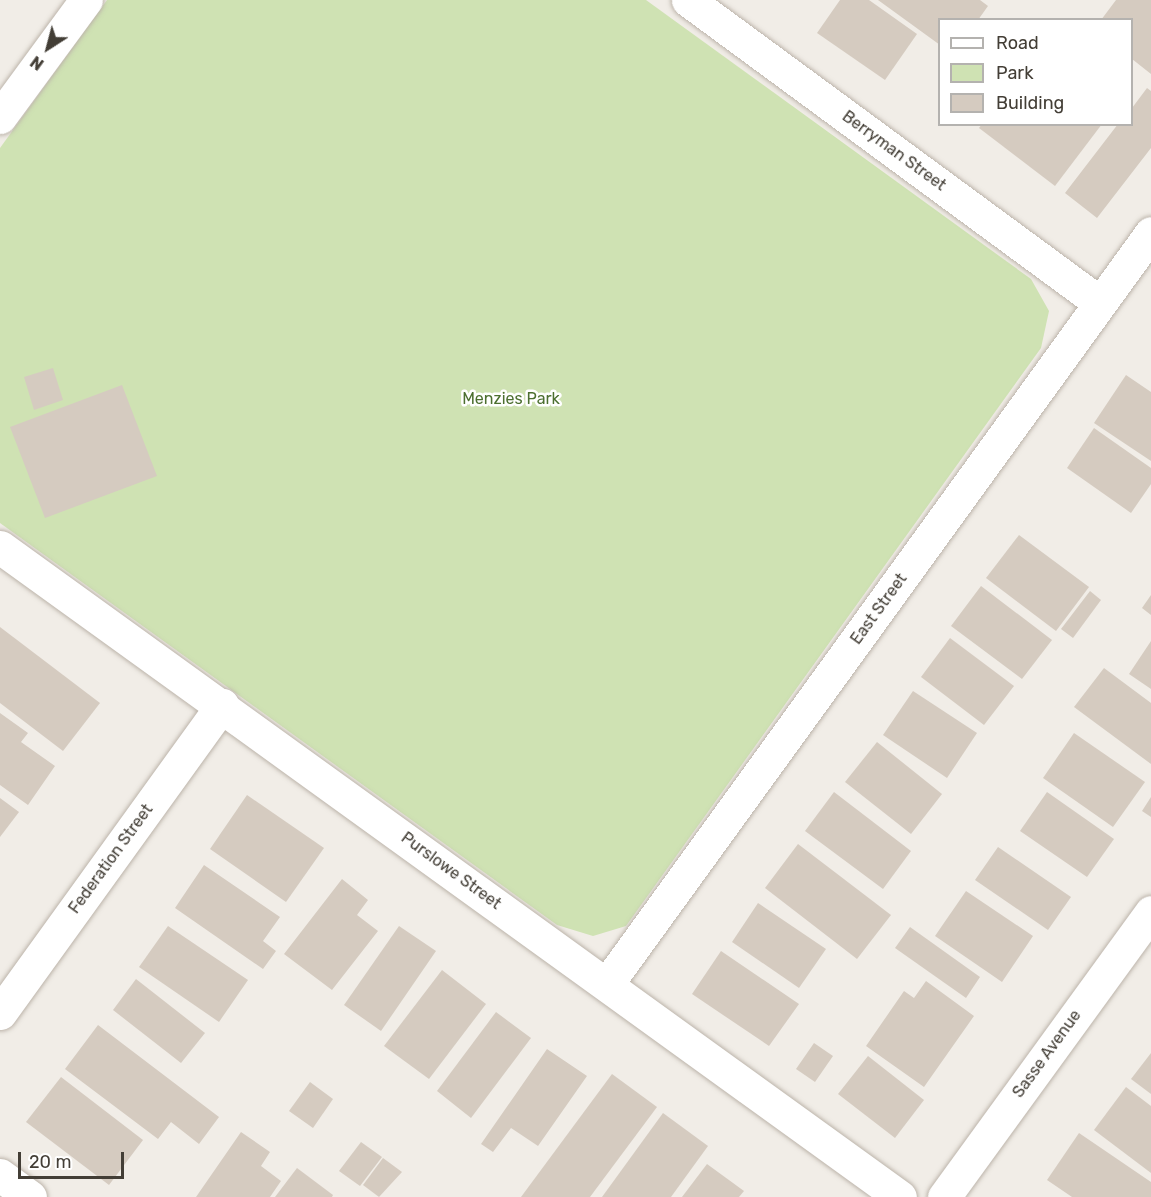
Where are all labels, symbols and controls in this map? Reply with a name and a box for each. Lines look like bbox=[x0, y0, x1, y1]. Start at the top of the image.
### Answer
north arrow bbox=[18, 18, 78, 78]
legend bbox=[938, 18, 1133, 126]
text: Road bbox=[996, 32, 1039, 54]
text: N bbox=[27, 52, 47, 74]
text: Park bbox=[996, 62, 1033, 84]
text: Building bbox=[996, 92, 1064, 114]
street label: Berryman Street bbox=[838, 107, 950, 195]
park label: Menzies Park bbox=[462, 389, 560, 409]
street label: East Street bbox=[847, 570, 911, 648]
street label: Federation Street bbox=[65, 801, 157, 917]
street label: Purslowe Street bbox=[397, 828, 505, 914]
street label: Sasse Avenue bbox=[1009, 1006, 1085, 1102]
scale bar bbox=[21, 1140, 128, 1178]
text: 20 m bbox=[29, 1151, 71, 1173]

